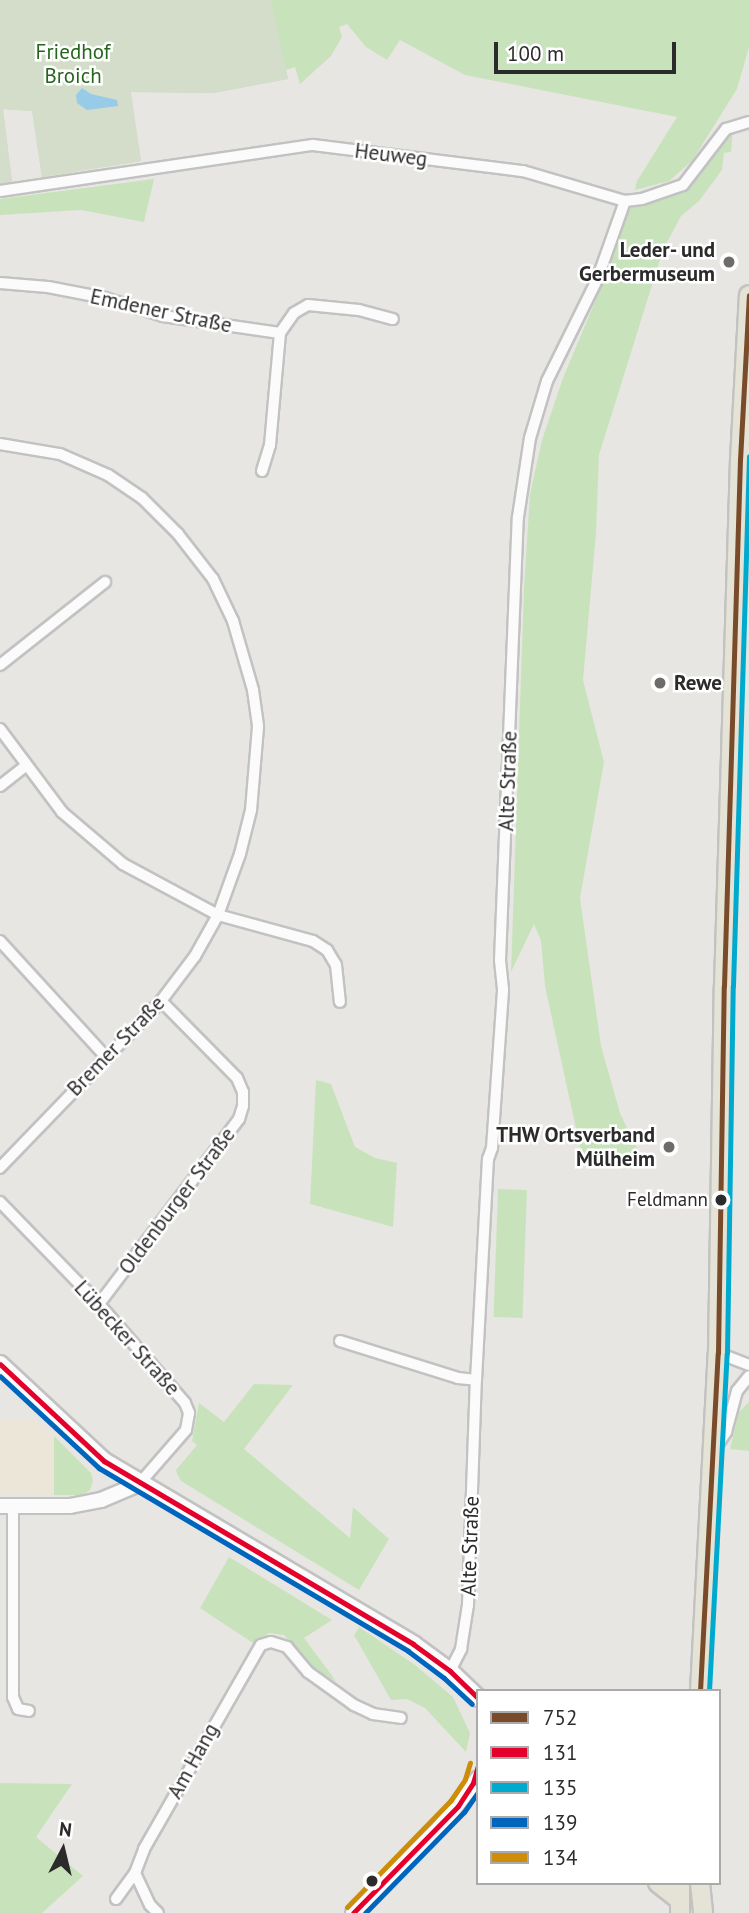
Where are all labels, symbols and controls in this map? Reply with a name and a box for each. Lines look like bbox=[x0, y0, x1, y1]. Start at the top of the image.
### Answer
scale bar bbox=[497, 28, 679, 72]
park label: Friedhof Broich bbox=[36, 39, 110, 89]
text: 100 m bbox=[507, 40, 564, 67]
street label: Heuweg bbox=[353, 138, 429, 172]
place label: Leder- und Gerbermuseum bbox=[579, 237, 715, 287]
marker: Leder- und Gerbermuseum bbox=[721, 254, 737, 270]
street label: Emdener Straße bbox=[88, 284, 234, 338]
place label: Rewe bbox=[674, 670, 722, 696]
marker: Rewe bbox=[652, 675, 668, 691]
street label: Alte Straße bbox=[494, 730, 522, 832]
street label: Bremer Straße bbox=[62, 991, 170, 1101]
place label: THW Ortsverband Mülheim bbox=[495, 1122, 655, 1172]
street label: Oldenburger Straße bbox=[114, 1123, 240, 1279]
marker: THW Ortsverband Mülheim bbox=[661, 1139, 677, 1155]
place label: Feldmann bbox=[627, 1189, 708, 1211]
marker: Feldmann bbox=[714, 1193, 728, 1207]
street label: Lübecker Straße bbox=[69, 1275, 185, 1401]
street label: Alte Straße bbox=[456, 1495, 484, 1597]
legend bbox=[476, 1689, 721, 1885]
text: 752 bbox=[543, 1704, 577, 1731]
street label: Am Hang bbox=[162, 1719, 224, 1803]
text: 131 bbox=[543, 1739, 577, 1766]
text: 135 bbox=[543, 1774, 577, 1801]
text: 139 bbox=[543, 1809, 577, 1836]
north arrow bbox=[28, 1815, 98, 1885]
text: N bbox=[58, 1816, 73, 1842]
text: 134 bbox=[543, 1844, 577, 1871]
unlabelled marker bbox=[365, 1874, 379, 1888]

